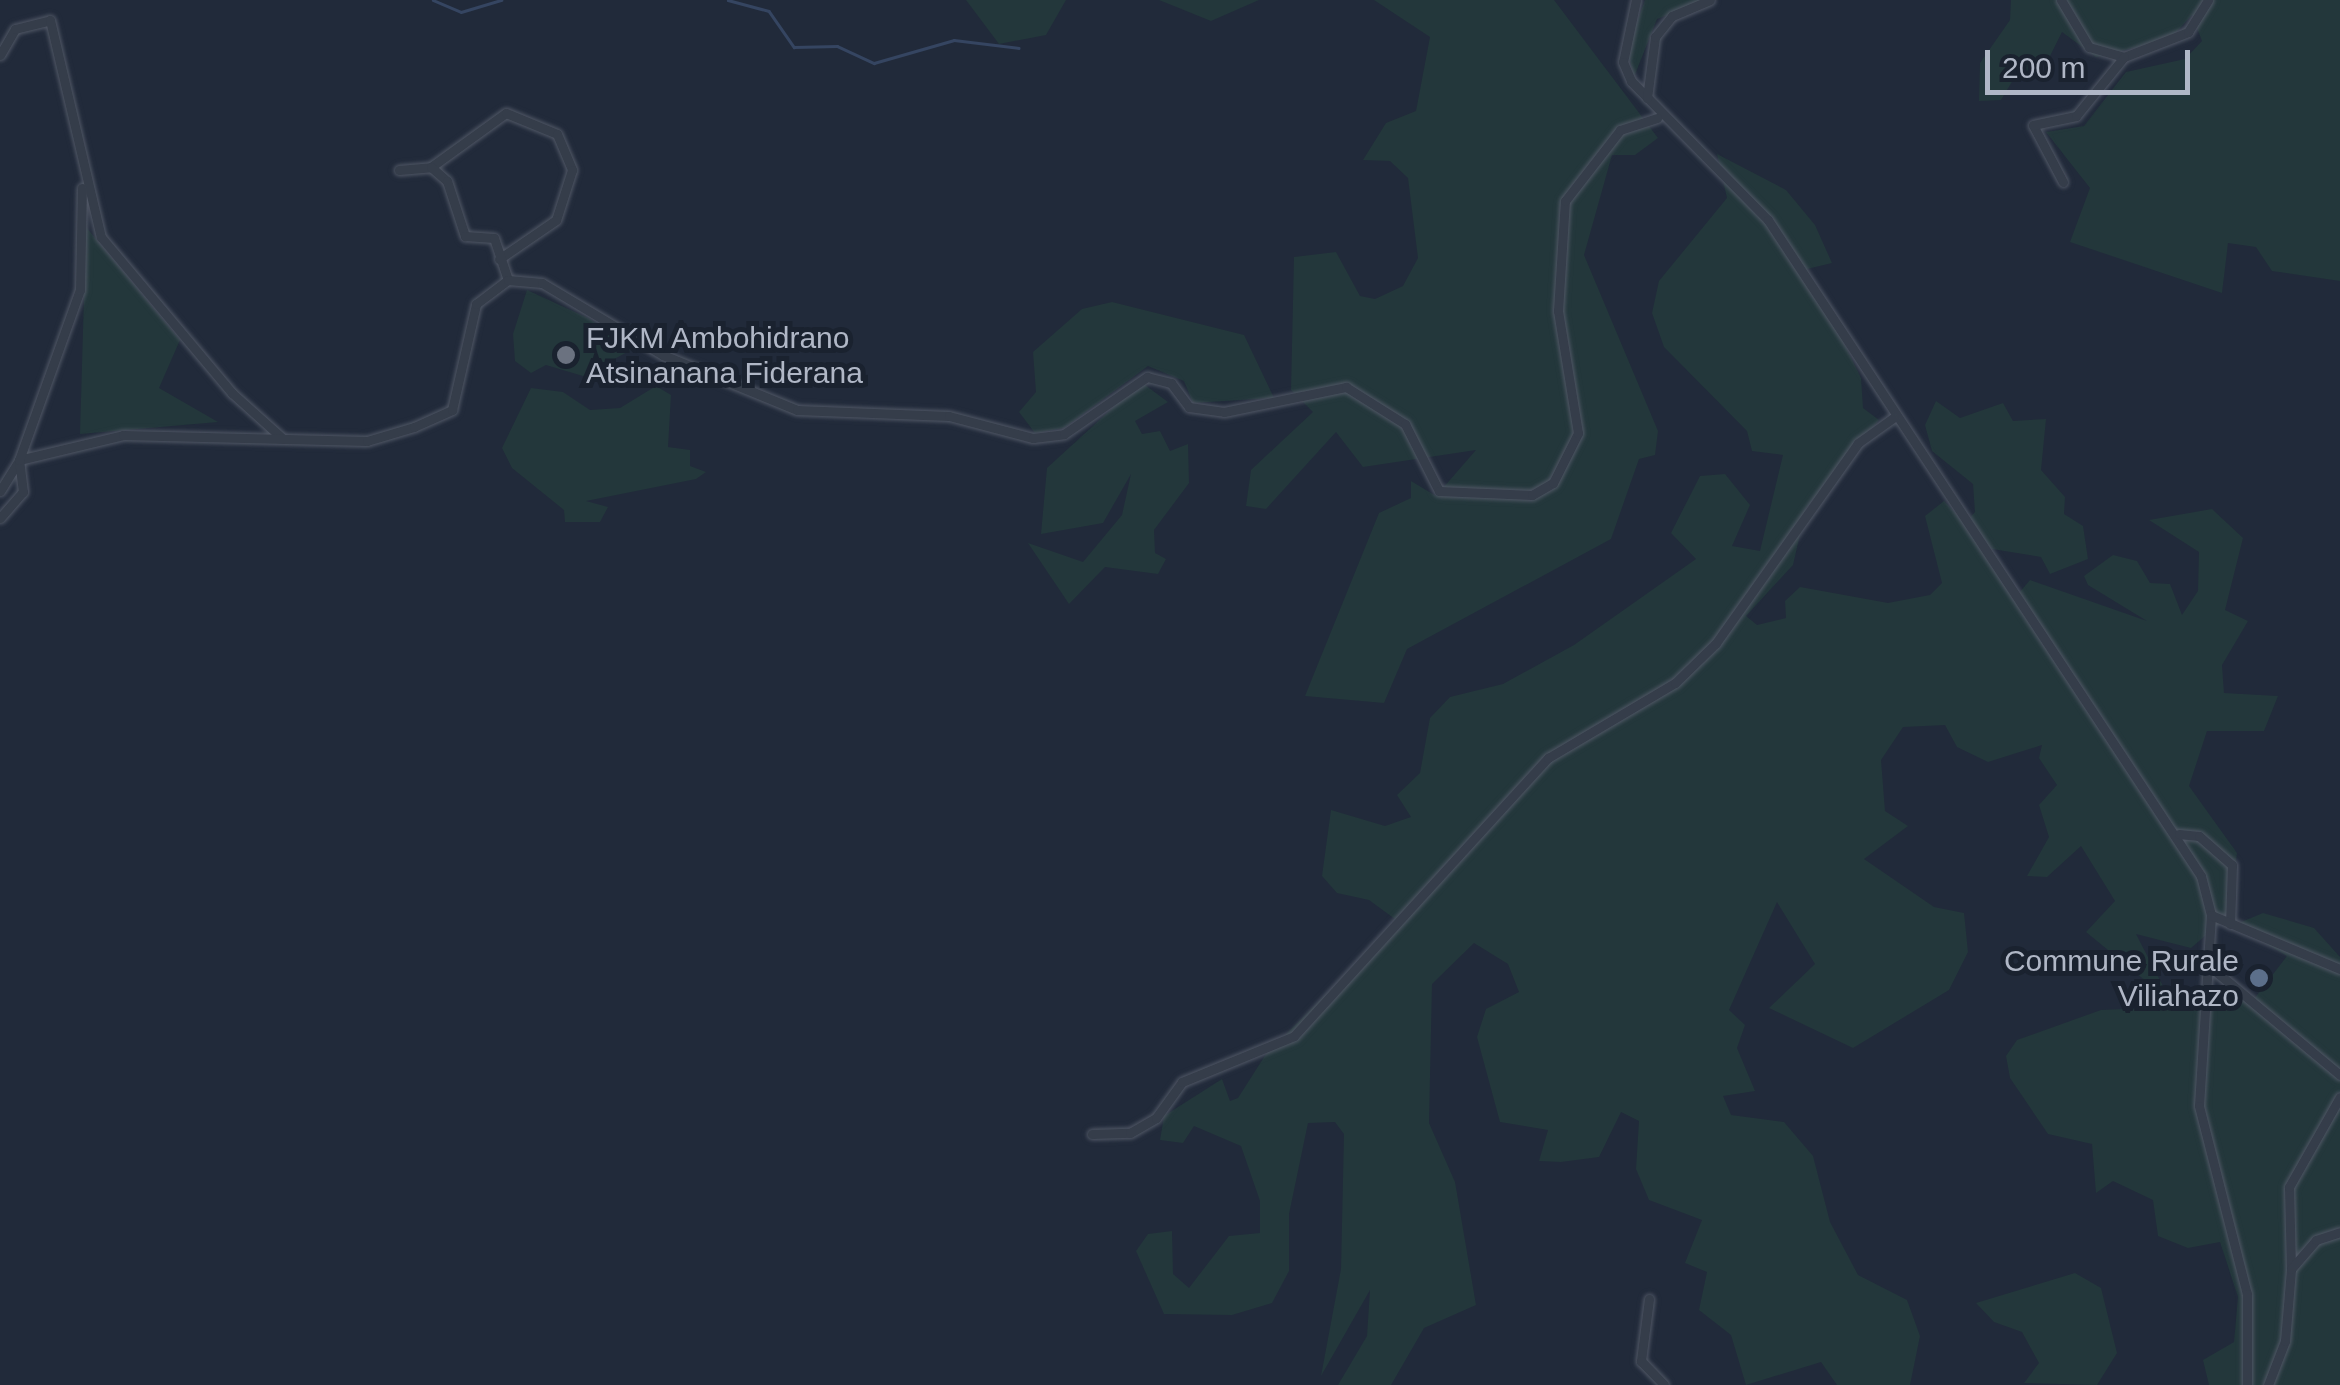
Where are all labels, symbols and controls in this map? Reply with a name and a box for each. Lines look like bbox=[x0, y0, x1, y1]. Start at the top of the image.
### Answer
scale bar bbox=[1990, 30, 2195, 92]
text: 200 m bbox=[2002, 51, 2085, 84]
place label: FJKM Ambohidrano Atsinanana Fiderana bbox=[586, 320, 863, 390]
marker: FJKM Ambohidrano Atsinanana Fiderana bbox=[555, 344, 577, 366]
place label: Commune Rurale Viliahazo bbox=[2004, 943, 2239, 1014]
marker: Commune Rurale Viliahazo bbox=[2248, 967, 2270, 989]

